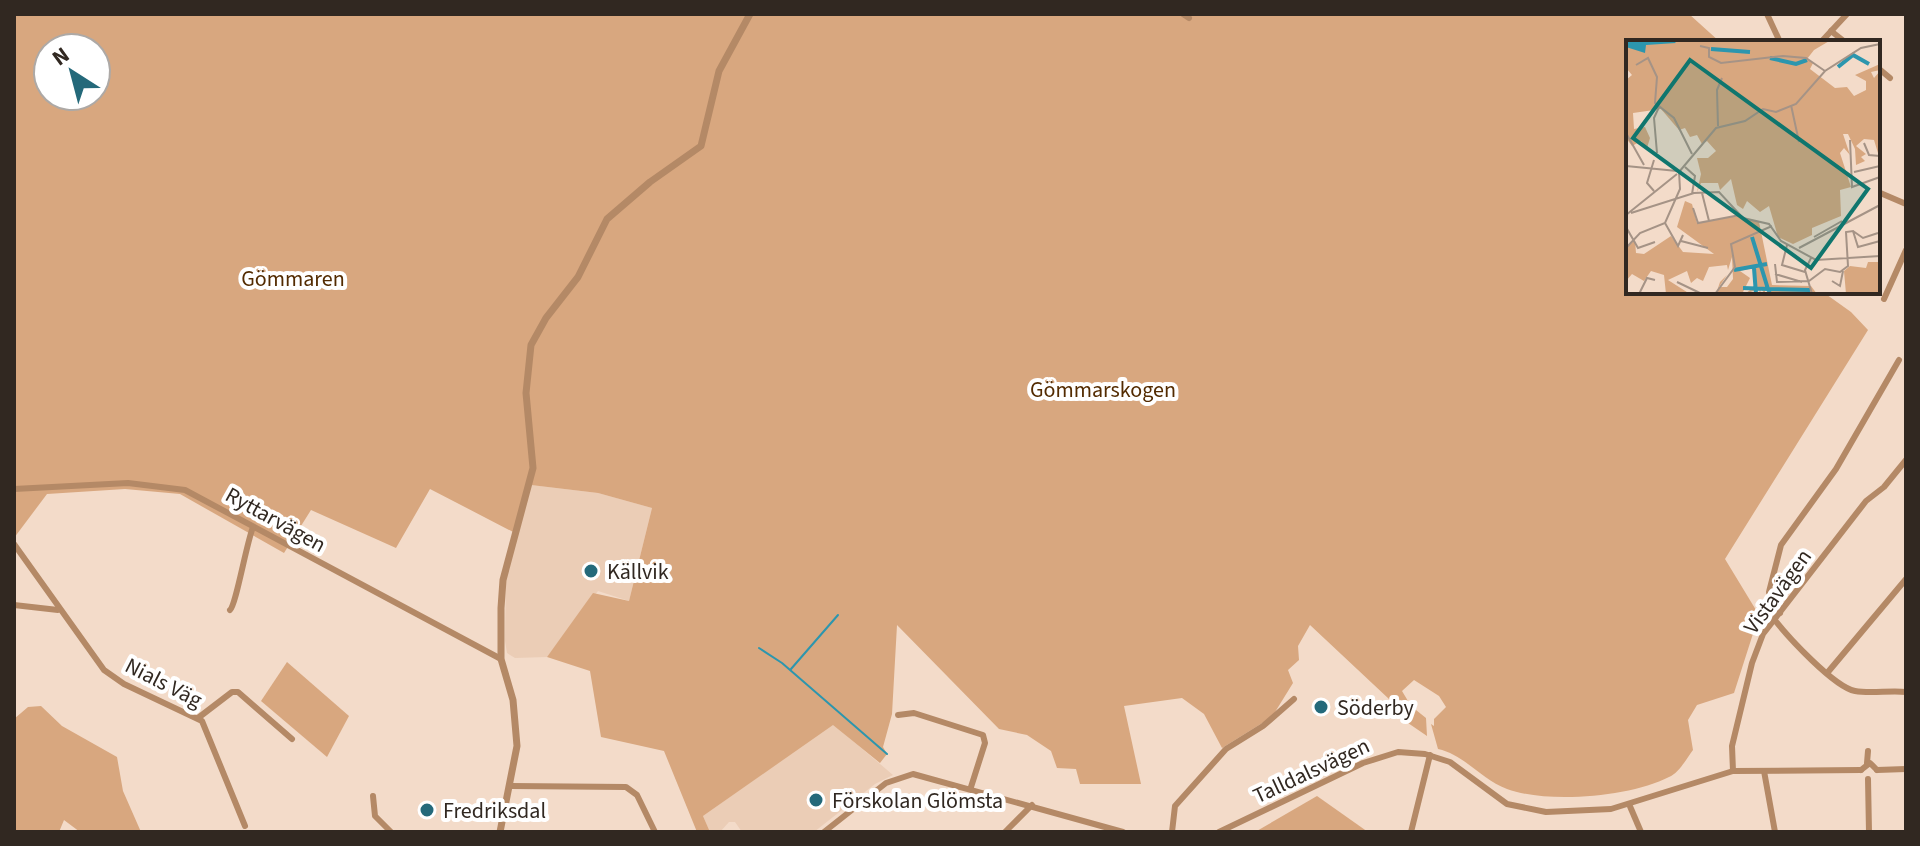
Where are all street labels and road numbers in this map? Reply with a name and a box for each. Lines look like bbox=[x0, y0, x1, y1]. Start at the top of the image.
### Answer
street label: Ryttarvägen bbox=[219, 479, 332, 561]
street label: Vistavägen bbox=[1736, 542, 1820, 641]
street label: Nials Väg bbox=[119, 650, 208, 716]
street label: Talldalsvägen bbox=[1248, 730, 1375, 812]

